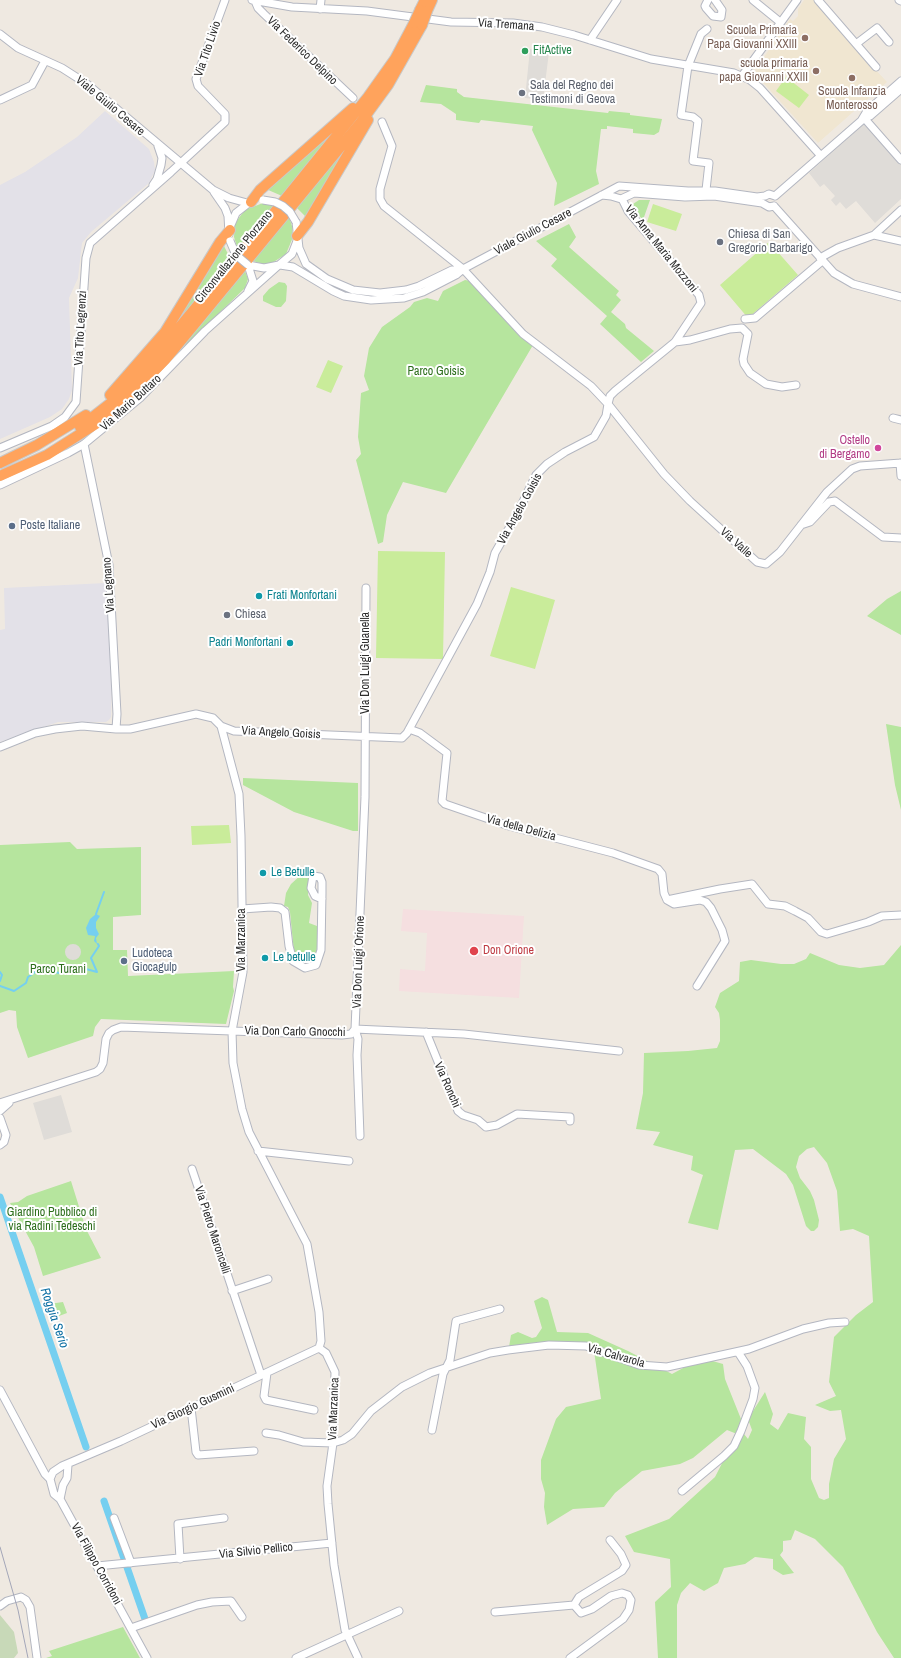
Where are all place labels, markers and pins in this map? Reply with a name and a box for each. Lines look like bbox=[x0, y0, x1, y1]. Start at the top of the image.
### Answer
place label: Scuola Primaria Papa Giovanni XXIII bbox=[707, 24, 797, 52]
marker: Scuola Primaria Papa Giovanni XXIII bbox=[800, 33, 810, 43]
place label: FitActive bbox=[533, 44, 572, 58]
marker: FitActive bbox=[520, 46, 530, 56]
place label: scuola primaria papa Giovanni XXIII bbox=[719, 57, 808, 85]
marker: scuola primaria papa Giovanni XXIII bbox=[811, 66, 821, 76]
marker: Scuola Infanzia Monterosso bbox=[847, 73, 857, 83]
place label: Sala del Regno dei Testimoni di Geova bbox=[530, 79, 615, 107]
place label: Scuola Infanzia Monterosso bbox=[818, 85, 886, 113]
marker: Sala del Regno dei Testimoni di Geova bbox=[517, 88, 527, 98]
place label: Chiesa di San Gregorio Barbarigo bbox=[728, 228, 813, 256]
marker: Chiesa di San Gregorio Barbarigo bbox=[715, 237, 725, 247]
place label: Ostello di Bergamo bbox=[819, 434, 870, 462]
marker: Ostello di Bergamo bbox=[873, 443, 883, 453]
place label: Poste Italiane bbox=[20, 519, 80, 533]
marker: Poste Italiane bbox=[7, 521, 17, 531]
place label: Frati Monfortani bbox=[267, 589, 337, 603]
marker: Frati Monfortani bbox=[254, 591, 264, 601]
place label: Chiesa bbox=[235, 608, 266, 622]
marker: Chiesa bbox=[222, 610, 232, 620]
place label: Padri Monfortani bbox=[209, 636, 282, 650]
marker: Padri Monfortani bbox=[285, 638, 295, 648]
place label: Le Betulle bbox=[271, 866, 315, 880]
marker: Le Betulle bbox=[258, 868, 268, 878]
place label: Don Orione bbox=[483, 944, 534, 958]
marker: Don Orione bbox=[468, 945, 480, 957]
place label: Ludoteca Giocagulp bbox=[132, 947, 177, 975]
place label: Le betulle bbox=[273, 951, 316, 965]
marker: Le betulle bbox=[260, 953, 270, 963]
marker: Ludoteca Giocagulp bbox=[119, 956, 129, 966]

